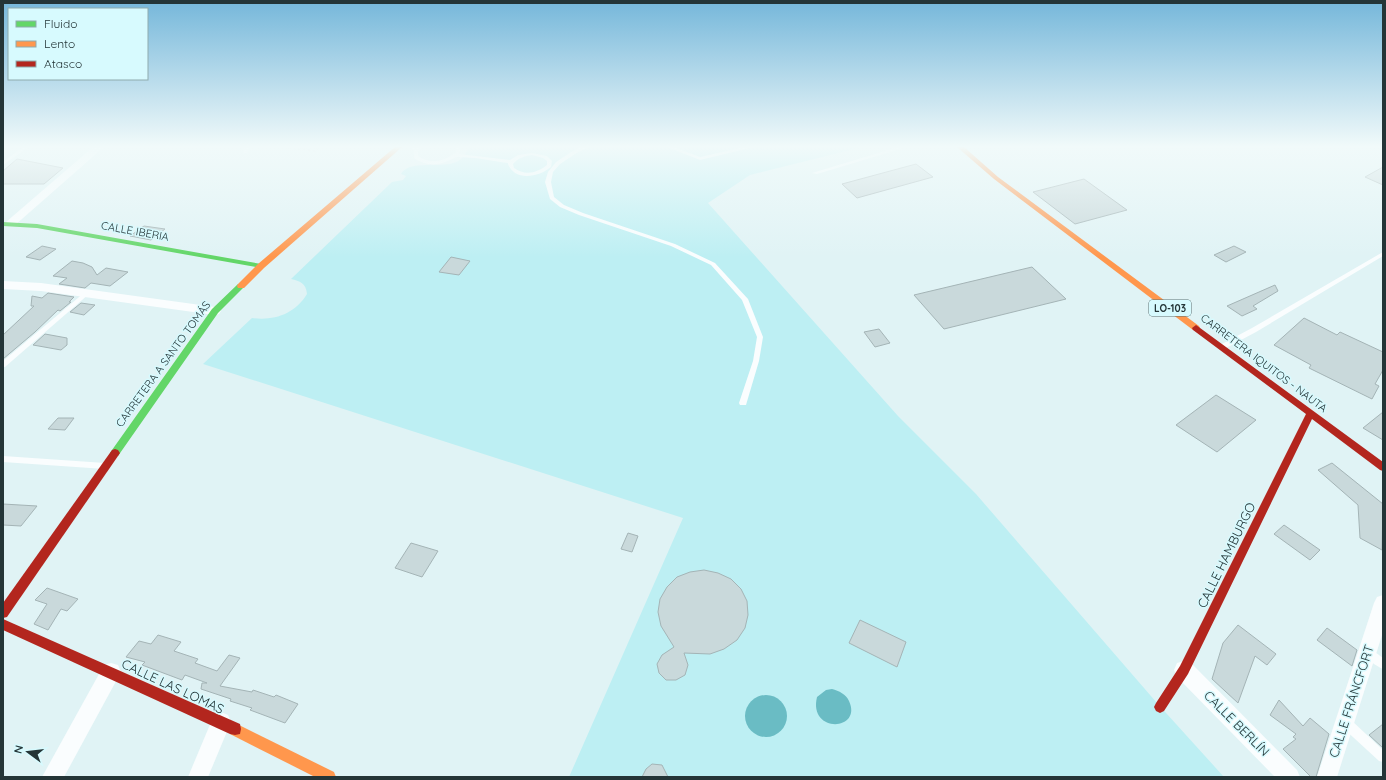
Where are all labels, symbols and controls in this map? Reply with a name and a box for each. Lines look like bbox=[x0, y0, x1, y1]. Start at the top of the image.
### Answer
legend bbox=[8, 8, 148, 80]
text: Fluido bbox=[44, 16, 77, 31]
text: Lento bbox=[44, 36, 75, 51]
text: Atasco bbox=[44, 56, 82, 71]
street label: CALLE IBERIA bbox=[100, 218, 170, 244]
street label: CARRETERA A SANTO TOMÁS bbox=[113, 298, 213, 430]
road number: LO-103 bbox=[1149, 300, 1191, 316]
street label: CARRETERA IQUITOS - NAUTA bbox=[1198, 311, 1330, 415]
street label: CALLE HAMBURGO bbox=[1193, 500, 1259, 610]
street label: CALLE FRÁNCFORT bbox=[1325, 642, 1377, 759]
street label: CALLE LAS LOMAS bbox=[119, 655, 227, 717]
street label: CALLE BERLÍN bbox=[1201, 687, 1273, 759]
north arrow bbox=[8, 732, 48, 772]
text: N bbox=[11, 744, 26, 755]

